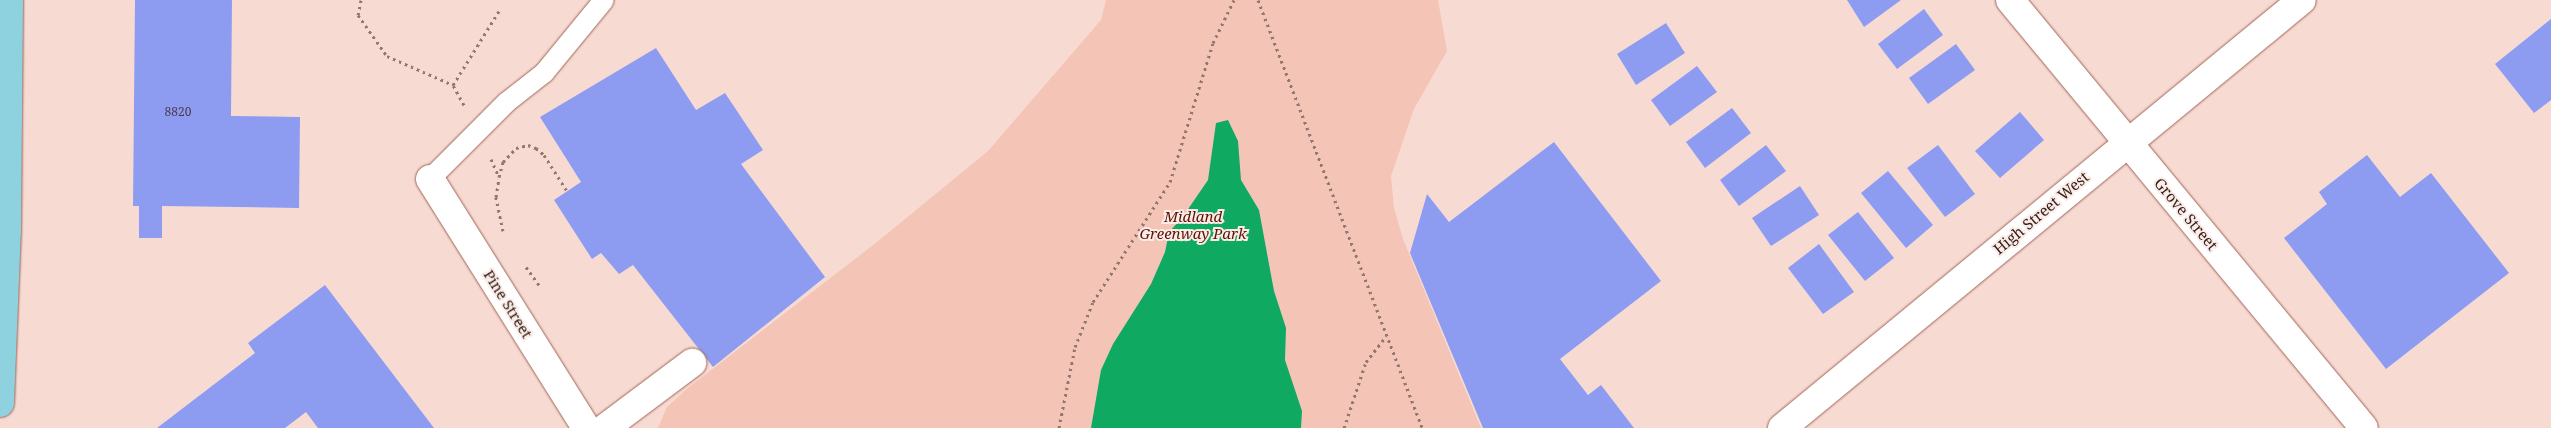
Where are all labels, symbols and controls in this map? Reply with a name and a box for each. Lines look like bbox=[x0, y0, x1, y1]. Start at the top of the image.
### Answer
house number: 8820 bbox=[165, 105, 191, 119]
street label: High Street West bbox=[1990, 168, 2092, 258]
street label: Grove Street bbox=[2151, 174, 2221, 254]
park label: Midland Greenway Park bbox=[1139, 207, 1247, 242]
street label: Pine Street bbox=[480, 266, 536, 342]

